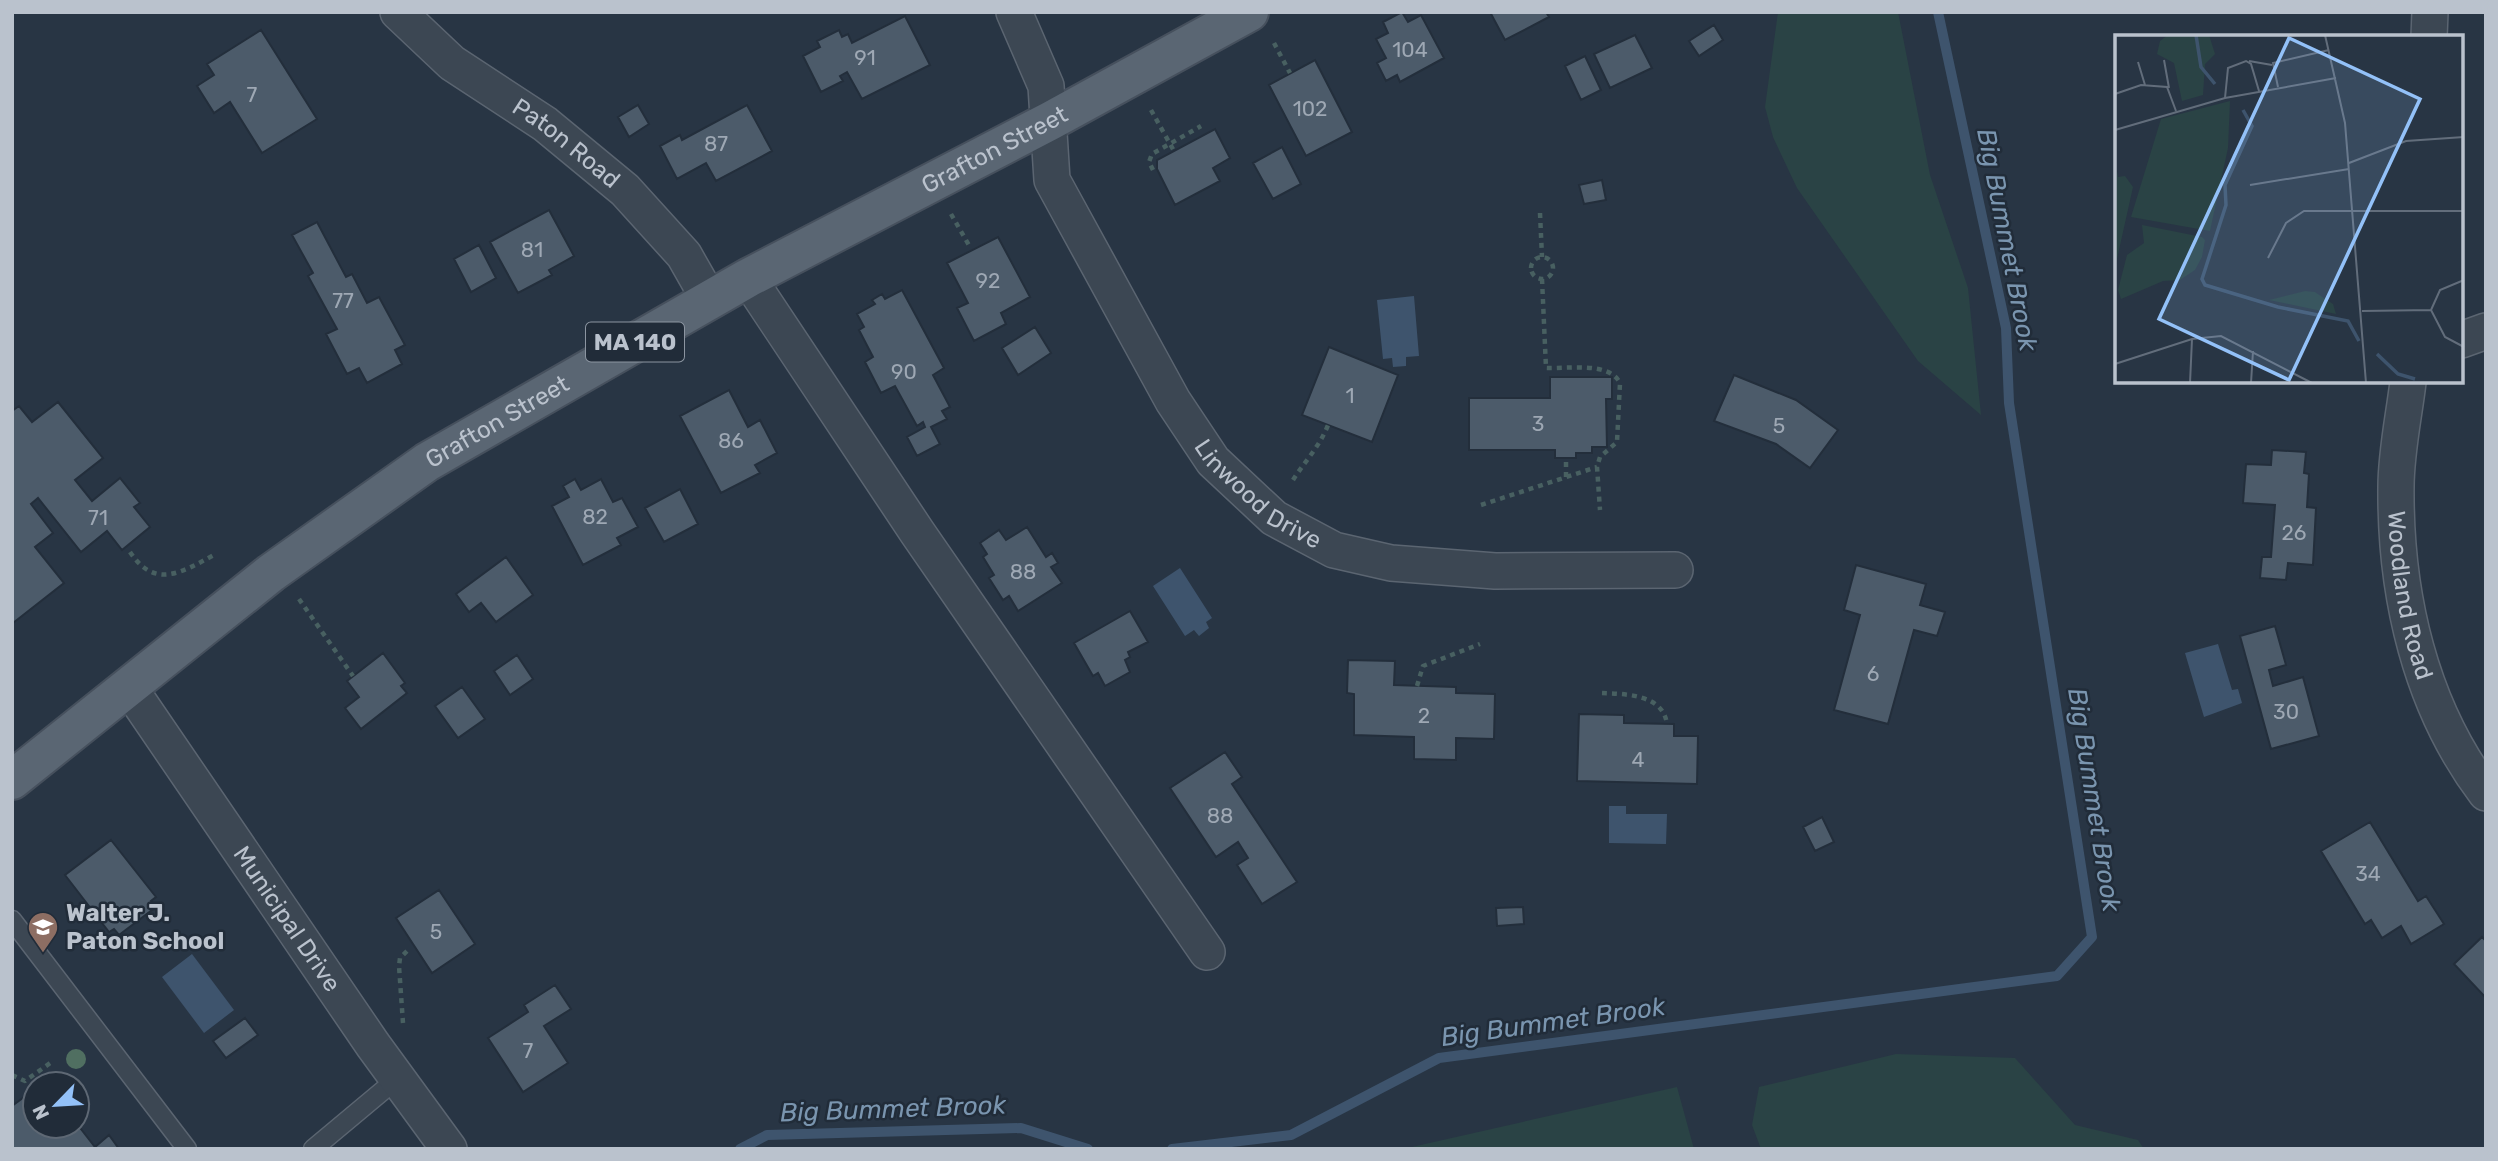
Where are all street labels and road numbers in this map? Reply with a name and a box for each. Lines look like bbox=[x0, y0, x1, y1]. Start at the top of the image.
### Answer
street label: Paton Road bbox=[507, 93, 626, 194]
street label: Grafton Street bbox=[917, 100, 1072, 199]
road number: MA 140 bbox=[586, 322, 684, 362]
street label: Grafton Street bbox=[421, 370, 574, 474]
street label: Linwood Drive bbox=[1189, 434, 1326, 555]
street label: Woodland Road bbox=[2382, 510, 2439, 683]
street label: Municipal Drive bbox=[227, 841, 346, 997]

